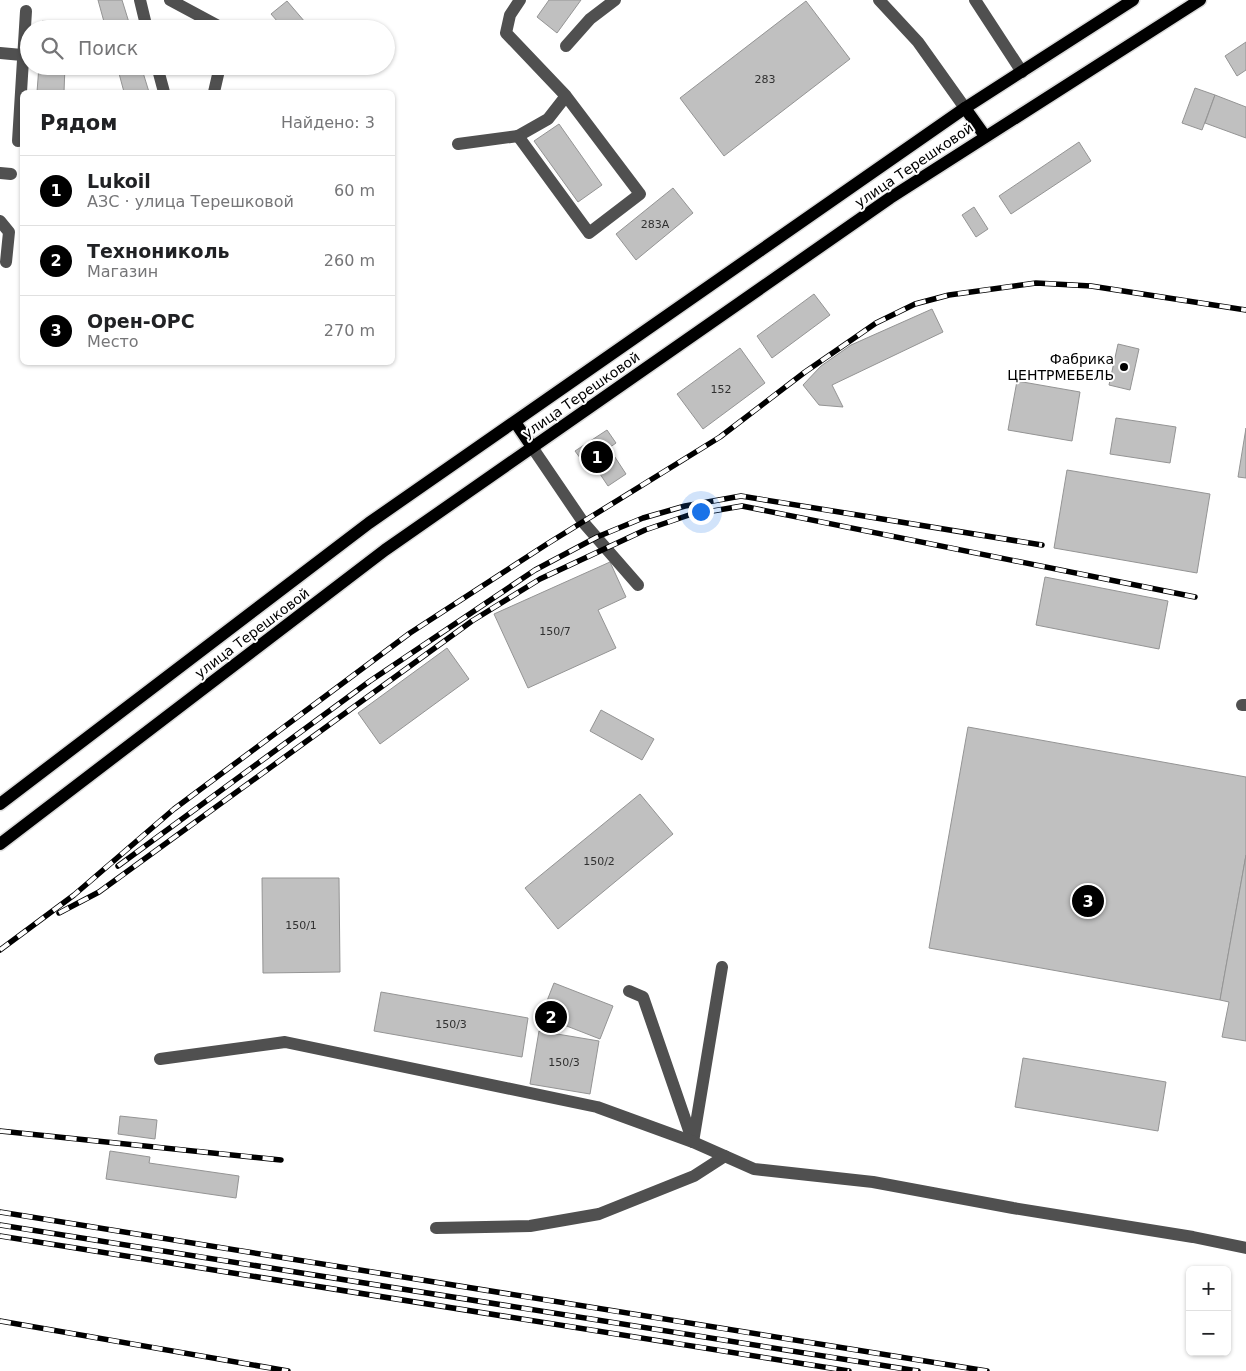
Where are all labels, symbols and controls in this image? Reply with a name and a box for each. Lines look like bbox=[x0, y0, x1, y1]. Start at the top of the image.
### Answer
search box bbox=[20, 20, 395, 75]
icon: search bbox=[38, 34, 66, 62]
text: Поиск bbox=[78, 37, 138, 59]
house number: 283 bbox=[755, 73, 776, 86]
text: Рядом bbox=[40, 111, 117, 135]
text: Найдено: 3 bbox=[281, 113, 375, 132]
street label: улица Терешковой bbox=[852, 119, 976, 211]
text: Lukoil bbox=[87, 170, 151, 192]
text: 1 bbox=[50, 181, 62, 200]
text: 60 m bbox=[334, 181, 375, 200]
text: АЗС · улица Терешковой bbox=[87, 192, 294, 211]
house number: 283А bbox=[641, 218, 670, 231]
text: Технониколь bbox=[87, 240, 230, 262]
text: 2 bbox=[50, 251, 62, 270]
text: 260 m bbox=[324, 251, 375, 270]
text: Магазин bbox=[87, 262, 158, 281]
text: Орен-ОРС bbox=[87, 310, 195, 332]
text: 3 bbox=[50, 321, 62, 340]
text: 270 m bbox=[324, 321, 375, 340]
text: Место bbox=[87, 332, 139, 351]
street label: улица Терешковой bbox=[519, 348, 643, 442]
place label: Фабрика ЦЕНТРМЕБЕЛЬ bbox=[1007, 351, 1114, 383]
marker: Фабрика ЦЕНТРМЕБЕЛЬ bbox=[1118, 361, 1130, 373]
house number: 152 bbox=[711, 383, 732, 396]
pin: 1 bbox=[581, 438, 613, 476]
your location bbox=[688, 499, 714, 525]
street label: улица Терешковой bbox=[192, 585, 312, 681]
house number: 150/7 bbox=[539, 625, 571, 638]
house number: 150/2 bbox=[583, 855, 615, 868]
pin: 3 bbox=[1072, 882, 1104, 920]
house number: 150/1 bbox=[285, 919, 317, 932]
pin: 2 bbox=[535, 998, 567, 1036]
house number: 150/3 bbox=[435, 1018, 467, 1031]
house number: 150/3 bbox=[548, 1056, 580, 1069]
map controls bbox=[1186, 1266, 1231, 1356]
button: + bbox=[1186, 1266, 1231, 1311]
button: − bbox=[1186, 1311, 1231, 1356]

